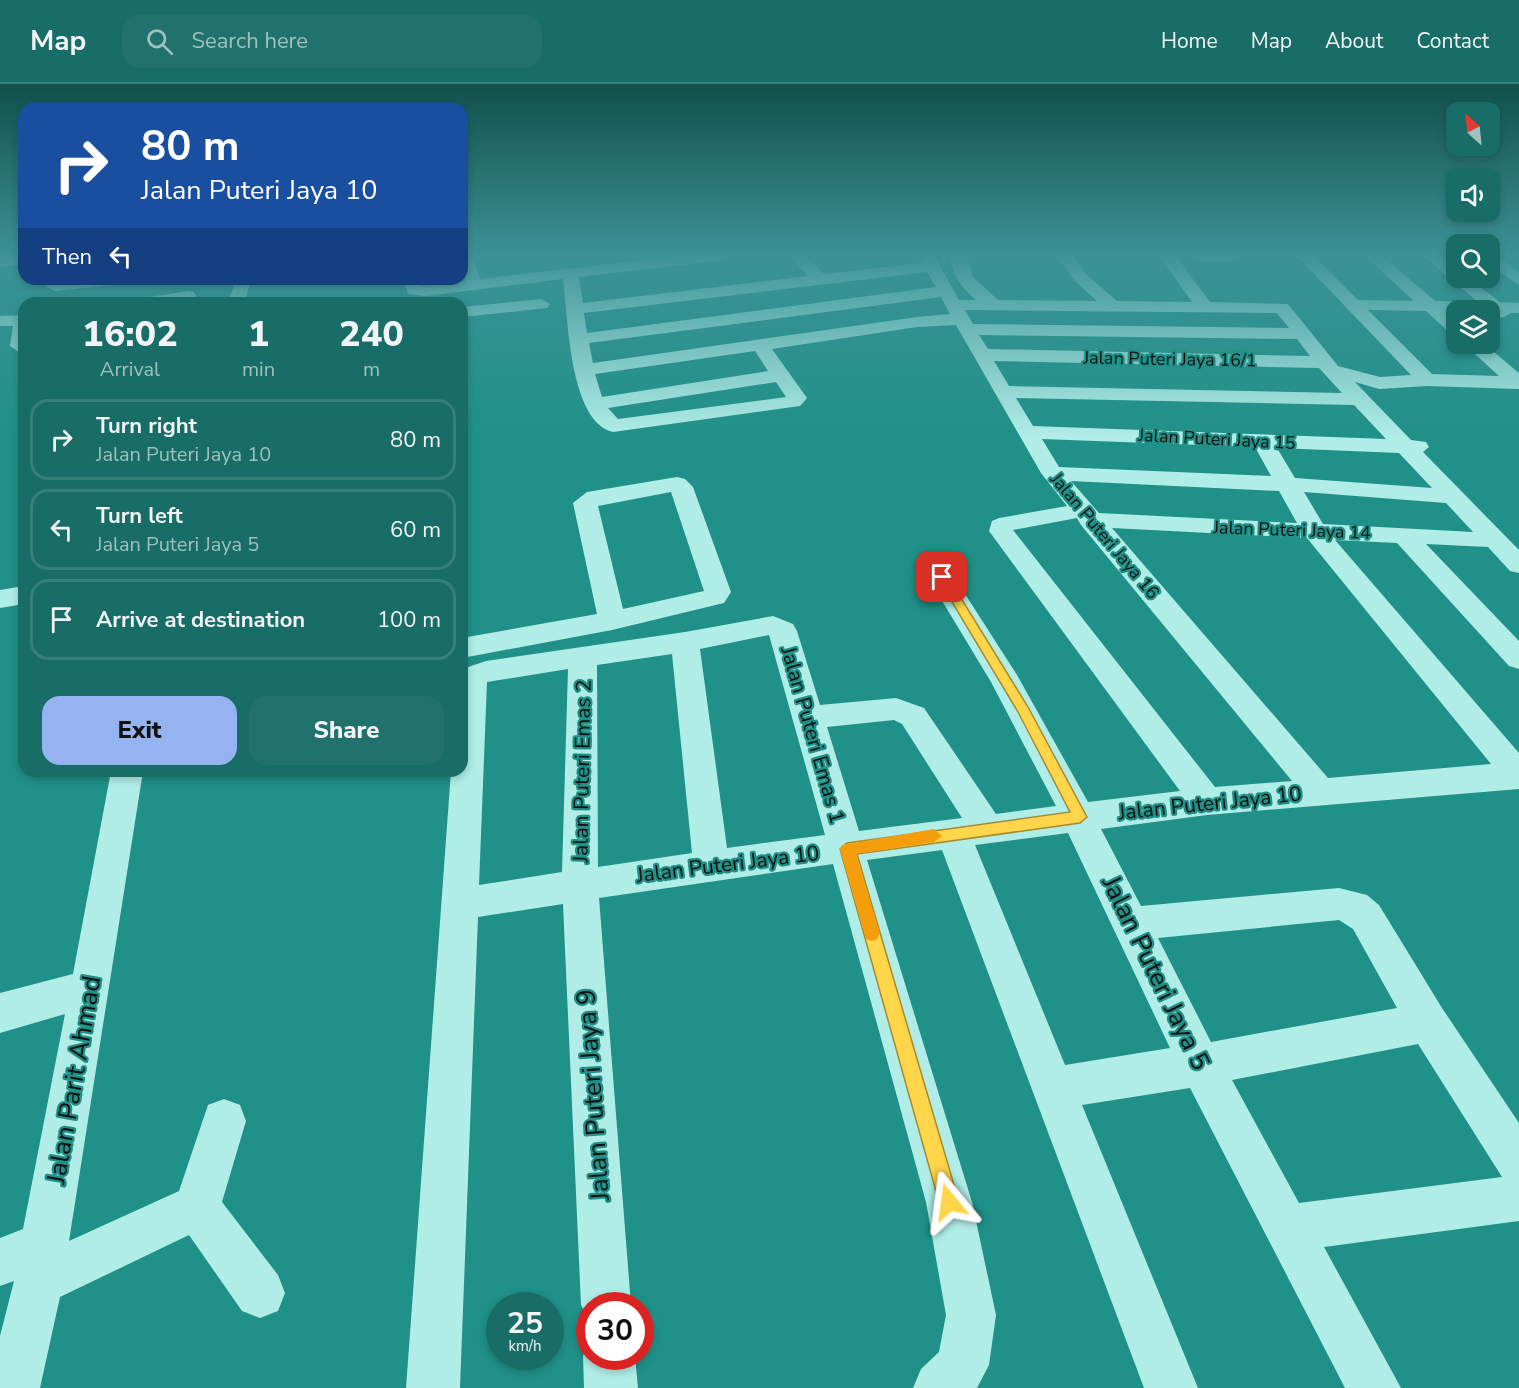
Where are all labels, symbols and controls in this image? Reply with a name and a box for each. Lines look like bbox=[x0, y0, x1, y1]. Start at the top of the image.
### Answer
search box bbox=[122, 14, 542, 68]
text: Map bbox=[30, 22, 86, 60]
icon: search bbox=[143, 25, 176, 58]
text: Search here bbox=[191, 26, 308, 56]
text: Home bbox=[1161, 27, 1218, 55]
text: Map bbox=[1251, 27, 1292, 55]
text: About bbox=[1325, 27, 1383, 55]
text: Contact bbox=[1416, 27, 1489, 55]
north arrow bbox=[1446, 102, 1500, 156]
map controls bbox=[1446, 102, 1500, 354]
text: 80 m bbox=[141, 118, 240, 175]
icon: right bbox=[42, 126, 120, 204]
button: sound bbox=[1446, 168, 1500, 222]
text: Jalan Puteri Jaya 10 bbox=[141, 172, 377, 209]
button: search bbox=[1446, 234, 1500, 288]
icon: left bbox=[104, 240, 137, 273]
text: Then bbox=[42, 242, 92, 272]
button: layers bbox=[1446, 300, 1500, 354]
text: 16:02 bbox=[82, 310, 178, 359]
text: 1 bbox=[248, 310, 269, 359]
text: 240 bbox=[339, 310, 404, 359]
street label: Jalan Puteri Jaya 16/1 bbox=[1082, 345, 1257, 373]
text: Arrival bbox=[100, 356, 160, 383]
text: min bbox=[242, 356, 275, 383]
text: m bbox=[363, 356, 380, 383]
text: Turn right bbox=[96, 411, 197, 441]
icon: right bbox=[45, 423, 78, 456]
street label: Jalan Puteri Jaya 15 bbox=[1137, 423, 1296, 455]
text: 80 m bbox=[390, 425, 441, 455]
text: Jalan Puteri Jaya 10 bbox=[96, 441, 271, 468]
street label: Jalan Puteri Jaya 16 bbox=[1045, 467, 1165, 604]
text: Turn left bbox=[96, 501, 183, 531]
icon: left bbox=[45, 513, 78, 546]
text: 60 m bbox=[390, 515, 441, 545]
street label: Jalan Puteri Jaya 14 bbox=[1212, 515, 1371, 545]
text: Jalan Puteri Jaya 5 bbox=[96, 531, 259, 558]
pin bbox=[916, 551, 967, 602]
icon: arrive bbox=[925, 560, 958, 593]
icon: arrive bbox=[45, 603, 78, 636]
text: Arrive at destination bbox=[96, 605, 305, 635]
text: 100 m bbox=[377, 605, 441, 635]
street label: Jalan Puteri Emas 1 bbox=[774, 642, 852, 827]
street label: Jalan Puteri Emas 2 bbox=[566, 679, 598, 864]
button: Exit bbox=[42, 696, 237, 765]
button: Share bbox=[249, 696, 444, 765]
street label: Jalan Puteri Jaya 10 bbox=[1116, 779, 1303, 827]
street label: Jalan Puteri Jaya 10 bbox=[634, 839, 821, 889]
street label: Jalan Puteri Jaya 5 bbox=[1093, 869, 1218, 1076]
street label: Jalan Parit Ahmad bbox=[38, 973, 110, 1188]
street label: Jalan Puteri Jaya 9 bbox=[568, 988, 618, 1203]
position arrow bbox=[917, 1170, 981, 1234]
speed limit sign: 30 bbox=[576, 1292, 654, 1370]
text: 25 bbox=[507, 1303, 543, 1344]
text: km/h bbox=[508, 1336, 542, 1356]

